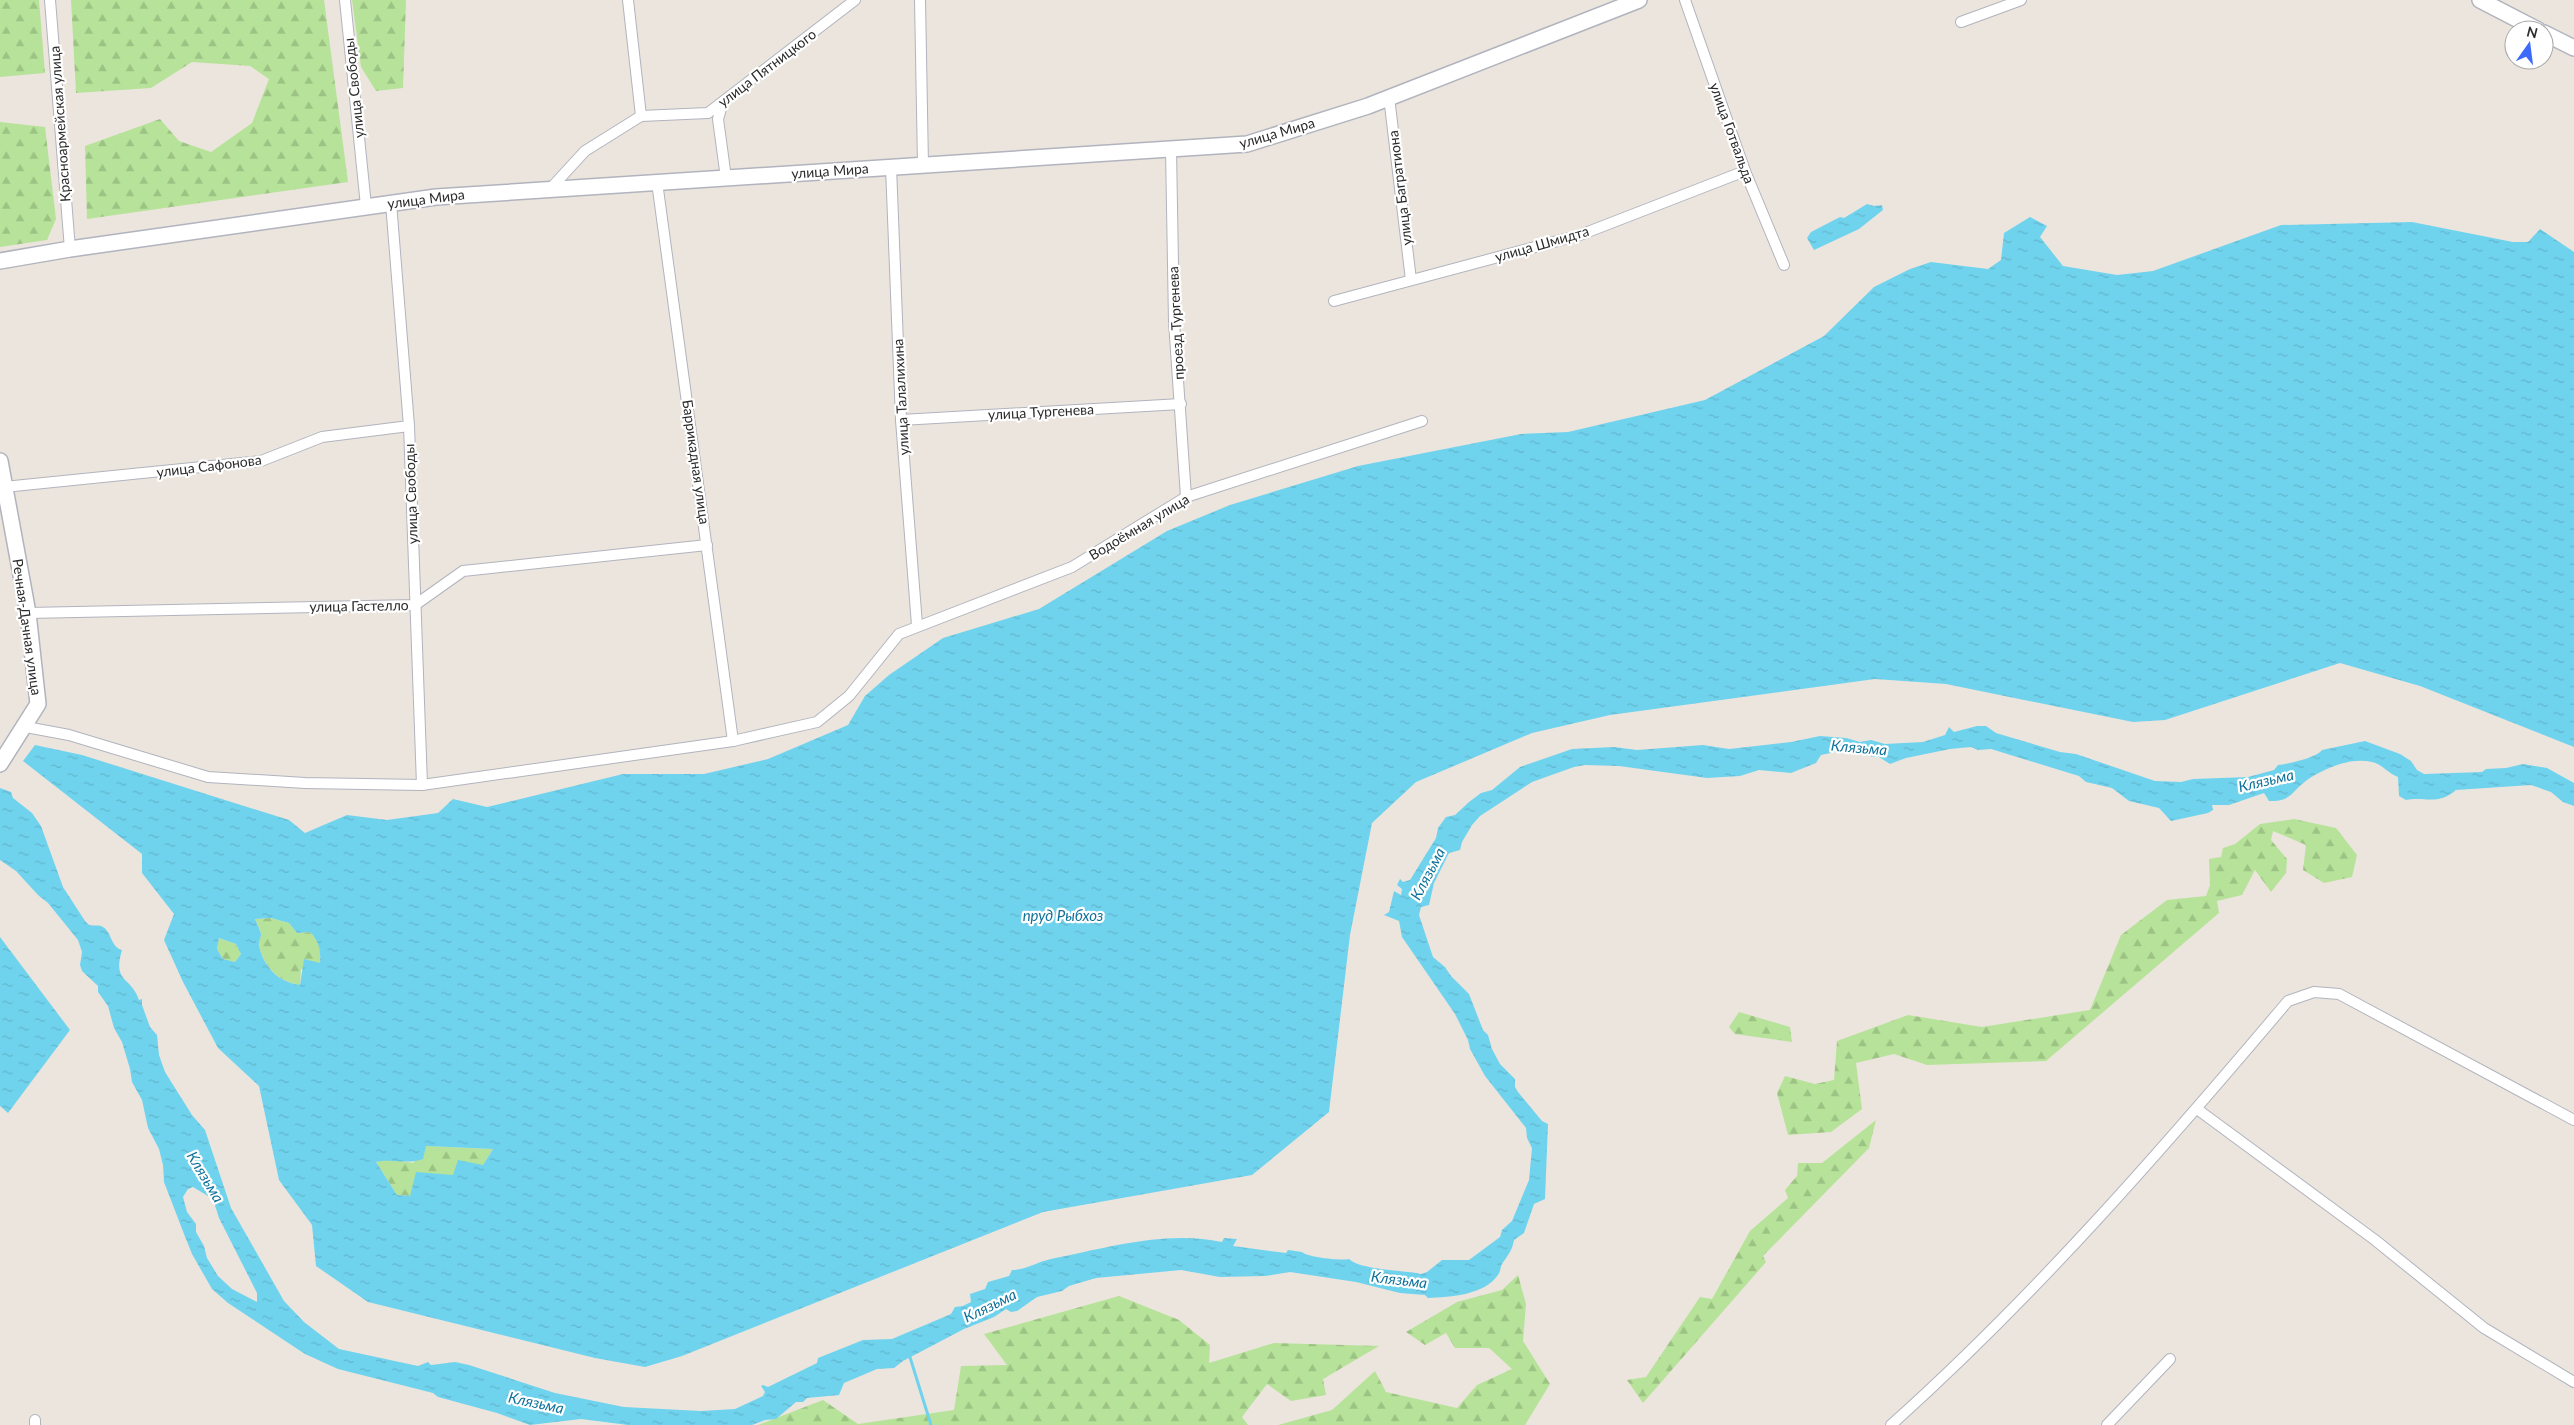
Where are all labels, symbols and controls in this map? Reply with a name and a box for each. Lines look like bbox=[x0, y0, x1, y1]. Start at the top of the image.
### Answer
north arrow bbox=[2504, 20, 2554, 70]
text: N bbox=[2525, 22, 2540, 41]
street label: улица Пятницкого bbox=[714, 25, 819, 110]
street label: улица Свободы bbox=[340, 37, 367, 139]
street label: Красноармейская улица bbox=[46, 45, 73, 203]
street label: улица Готвальда bbox=[1706, 80, 1759, 186]
street label: улица Мира bbox=[1237, 114, 1317, 151]
street label: улица Багратиона bbox=[1384, 130, 1415, 247]
street label: улица Мира bbox=[791, 159, 869, 182]
street label: улица Мира bbox=[386, 185, 466, 212]
street label: улица Шмидта bbox=[1493, 222, 1591, 265]
street label: проезд Тургенева bbox=[1164, 266, 1187, 380]
street label: улица Талалихина bbox=[889, 338, 912, 456]
street label: Баррикадная улица bbox=[679, 398, 714, 525]
street label: улица Тургенева bbox=[988, 400, 1094, 423]
street label: улица Свободы bbox=[400, 443, 421, 545]
street label: улица Сафонова bbox=[155, 451, 262, 480]
street label: Водоёмная улица bbox=[1086, 490, 1192, 563]
street label: Речная-Дачная улица bbox=[9, 558, 46, 696]
street label: улица Гастелло bbox=[309, 596, 409, 615]
water label: Клязьма bbox=[1830, 736, 1888, 758]
water label: Клязьма bbox=[2236, 765, 2296, 795]
water label: Клязьма bbox=[1406, 844, 1448, 903]
water label: пруд Рыбхоз bbox=[1023, 906, 1103, 924]
water label: Клязьма bbox=[184, 1148, 228, 1206]
water label: Клязьма bbox=[1370, 1267, 1429, 1291]
water label: Клязьма bbox=[960, 1285, 1019, 1326]
water label: Клязьма bbox=[507, 1387, 566, 1417]

